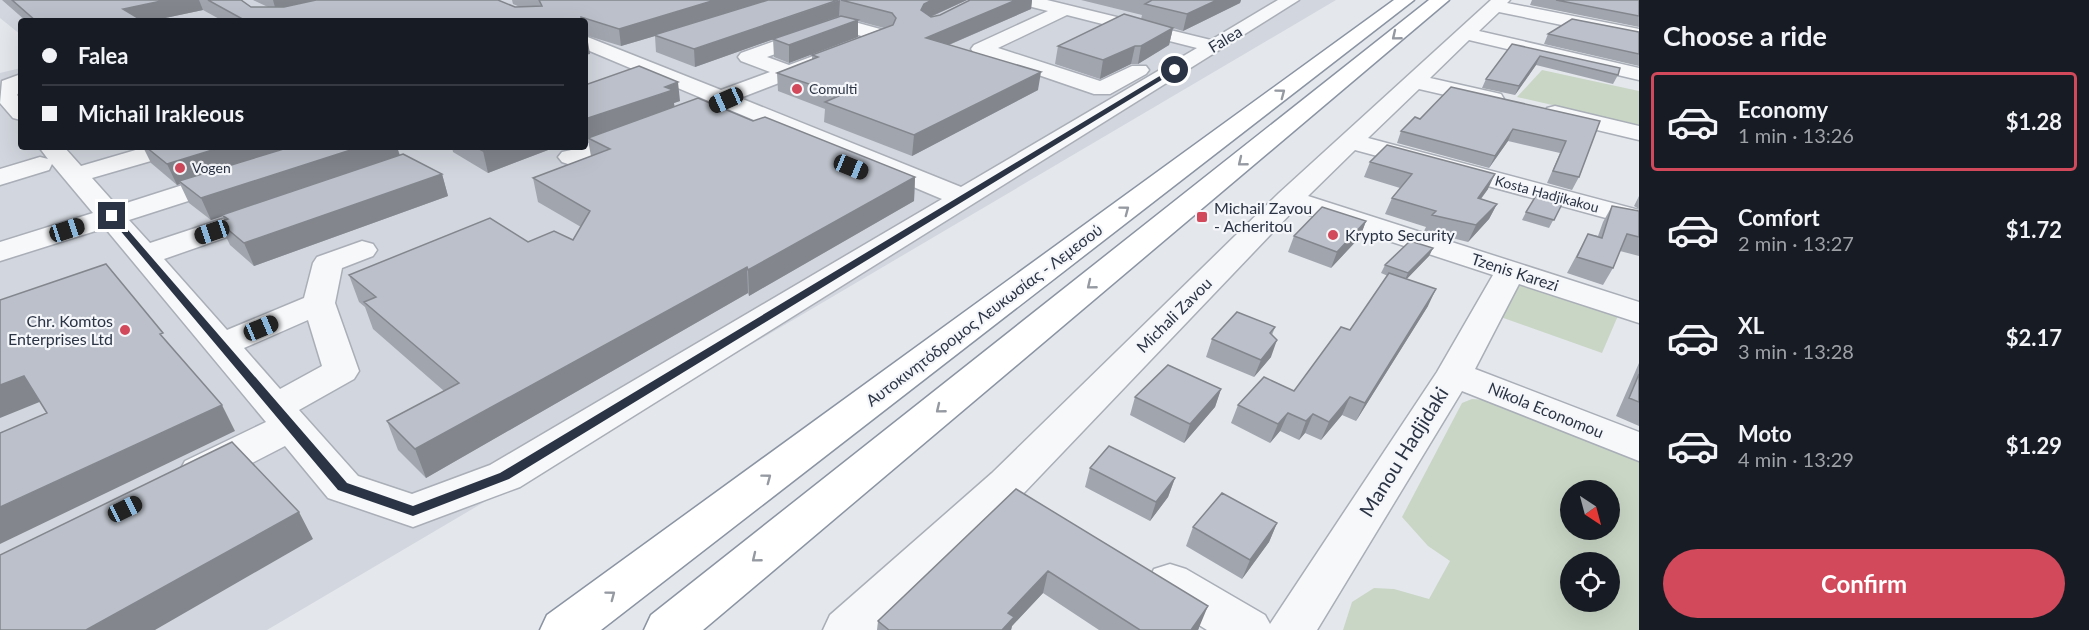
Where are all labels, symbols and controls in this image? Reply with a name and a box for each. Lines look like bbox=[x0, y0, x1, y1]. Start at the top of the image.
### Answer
text: Choose a ride bbox=[1663, 19, 1827, 52]
street label: Falea bbox=[1204, 21, 1245, 56]
one-way arrow bbox=[1392, 29, 1403, 40]
text: Falea bbox=[78, 42, 129, 69]
route start bbox=[1161, 56, 1188, 83]
place label: Comulti bbox=[809, 80, 857, 97]
marker: Comulti bbox=[790, 82, 804, 96]
car bbox=[706, 84, 746, 116]
one-way arrow bbox=[1274, 89, 1285, 100]
icon: car bbox=[1666, 95, 1720, 149]
text: Economy bbox=[1738, 96, 1828, 123]
text: Michail Irakleous bbox=[78, 100, 244, 127]
text: $1.28 bbox=[2006, 108, 2062, 135]
text: 1 min · 13:26 bbox=[1738, 123, 1854, 147]
car bbox=[831, 152, 871, 182]
one-way arrow bbox=[1238, 155, 1249, 166]
place label: Vogen bbox=[192, 159, 231, 176]
marker: Vogen bbox=[173, 161, 187, 175]
street label: Kosta Hadjikakou bbox=[1493, 171, 1601, 216]
place label: Michail Zavou - Acheritou bbox=[1214, 198, 1312, 235]
route end bbox=[98, 202, 125, 229]
icon: car bbox=[1666, 203, 1720, 257]
text: Comfort bbox=[1738, 204, 1820, 231]
one-way arrow bbox=[1118, 206, 1129, 217]
marker: Michail Zavou - Acheritou bbox=[1195, 210, 1209, 224]
car bbox=[47, 216, 87, 244]
text: $1.72 bbox=[2006, 216, 2062, 243]
car bbox=[192, 218, 232, 246]
street label: Αυτοκινητόδρομος Λευκωσίας - Λεμεσού bbox=[862, 219, 1106, 410]
place label: Krypto Security bbox=[1345, 225, 1455, 244]
marker: Krypto Security bbox=[1326, 228, 1340, 242]
text: 2 min · 13:27 bbox=[1738, 231, 1854, 255]
street label: Tzenis Karezi bbox=[1469, 248, 1561, 295]
street label: Michali Zavou bbox=[1132, 273, 1215, 356]
one-way arrow bbox=[1087, 278, 1098, 289]
place label: Chr. Komtos Enterprises Ltd bbox=[8, 311, 113, 348]
icon: car bbox=[1666, 311, 1720, 365]
text: XL bbox=[1738, 312, 1764, 339]
car bbox=[241, 313, 281, 343]
marker: Chr. Komtos Enterprises Ltd bbox=[118, 323, 132, 337]
text: $2.17 bbox=[2006, 324, 2062, 351]
text: 3 min · 13:28 bbox=[1738, 339, 1854, 363]
street label: Nikola Economou bbox=[1486, 378, 1607, 441]
street label: Manou Hadjidaki bbox=[1354, 382, 1453, 521]
one-way arrow bbox=[936, 401, 947, 412]
icon: car bbox=[1666, 419, 1720, 473]
text: Moto bbox=[1738, 420, 1792, 447]
text: $1.29 bbox=[2006, 432, 2062, 459]
text: 4 min · 13:29 bbox=[1738, 447, 1854, 471]
one-way arrow bbox=[760, 474, 771, 485]
north arrow bbox=[1560, 480, 1620, 540]
map controls bbox=[1560, 480, 1620, 612]
car bbox=[105, 493, 145, 525]
button: Confirm bbox=[1663, 549, 2065, 618]
one-way arrow bbox=[752, 551, 763, 562]
button: locate bbox=[1560, 552, 1620, 612]
one-way arrow bbox=[604, 591, 615, 602]

